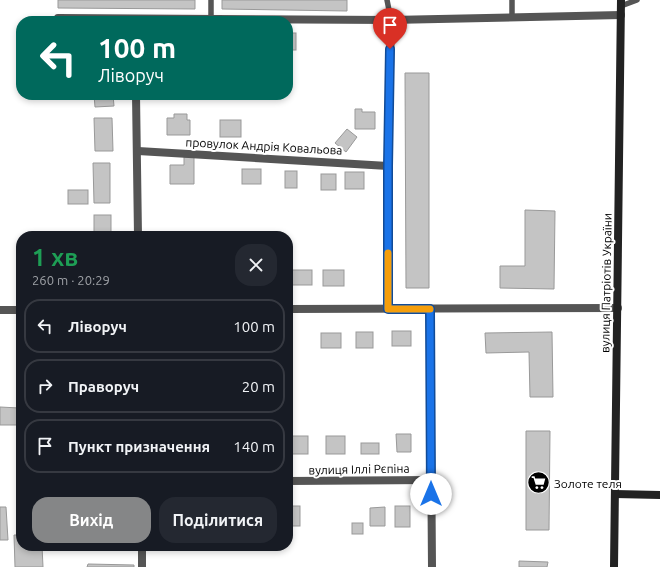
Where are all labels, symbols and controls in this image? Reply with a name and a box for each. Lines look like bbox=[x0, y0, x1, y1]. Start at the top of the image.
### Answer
pin bbox=[373, 8, 407, 49]
icon: arrive bbox=[379, 14, 401, 36]
icon: left bbox=[32, 32, 84, 84]
text: 100 m bbox=[98, 32, 176, 63]
text: Ліворуч bbox=[98, 65, 164, 85]
street label: провулок Андрія Ковальова bbox=[185, 135, 343, 157]
street label: вулиця Патріотів України bbox=[598, 213, 614, 353]
text: 1 хв bbox=[32, 244, 78, 271]
button: close bbox=[235, 244, 277, 286]
text: 260 m · 20:29 bbox=[32, 273, 110, 287]
icon: left bbox=[34, 315, 56, 337]
text: Ліворуч bbox=[68, 318, 127, 335]
text: 100 m bbox=[233, 318, 275, 335]
icon: right bbox=[34, 375, 56, 397]
text: Праворуч bbox=[68, 378, 139, 395]
text: 20 m bbox=[242, 378, 275, 395]
icon: arrive bbox=[34, 435, 56, 457]
text: Пункт призначення bbox=[68, 438, 210, 455]
text: 140 m bbox=[233, 438, 275, 455]
street label: вулиця Іллі Рєпіна bbox=[308, 462, 410, 476]
supermarket icon: Золоте теля bbox=[525, 470, 551, 496]
position arrow bbox=[410, 473, 452, 515]
place label: Золоте теля bbox=[554, 477, 622, 490]
button: Вихід bbox=[32, 497, 151, 543]
button: Поділитися bbox=[159, 497, 277, 543]

